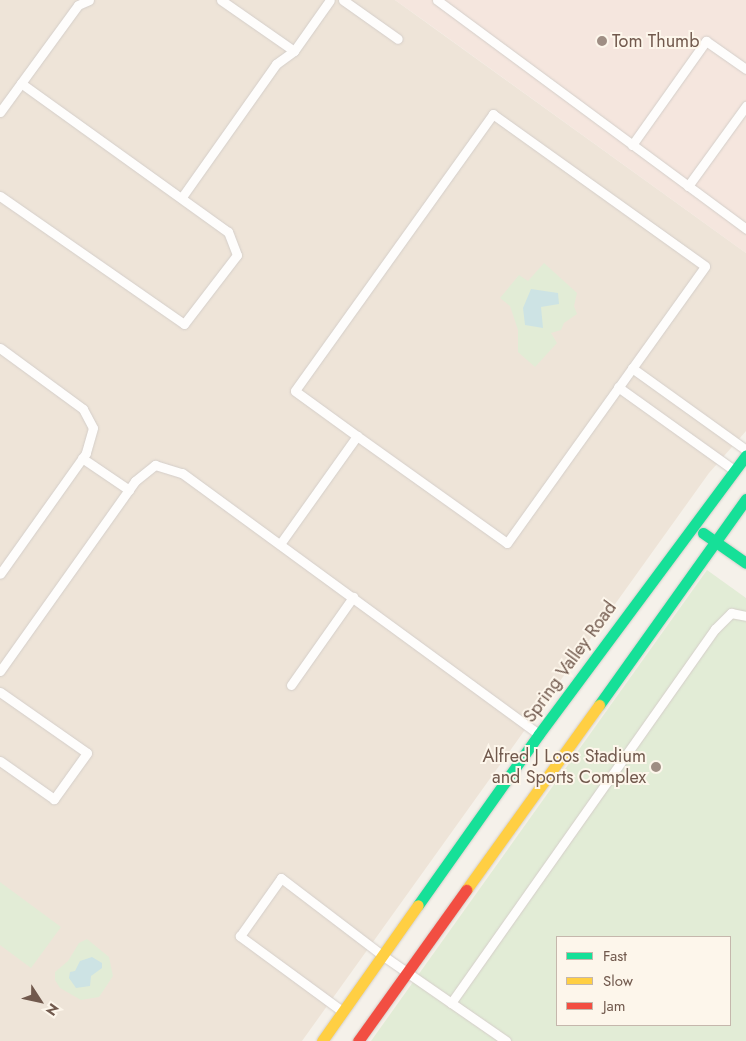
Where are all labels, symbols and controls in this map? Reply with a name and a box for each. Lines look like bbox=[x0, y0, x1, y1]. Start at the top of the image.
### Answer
place label: Tom Thumb bbox=[612, 30, 699, 52]
marker: Tom Thumb bbox=[596, 35, 608, 47]
street label: Spring Valley Road bbox=[519, 597, 621, 727]
place label: Alfred J Loos Stadium and Sports Complex bbox=[483, 746, 646, 789]
marker: Alfred J Loos Stadium and Sports Complex bbox=[650, 761, 662, 773]
legend bbox=[556, 936, 731, 1026]
text: Fast bbox=[603, 945, 627, 967]
text: Slow bbox=[603, 970, 633, 992]
north arrow bbox=[15, 976, 65, 1026]
text: Jam bbox=[603, 995, 626, 1017]
text: N bbox=[41, 999, 64, 1020]

